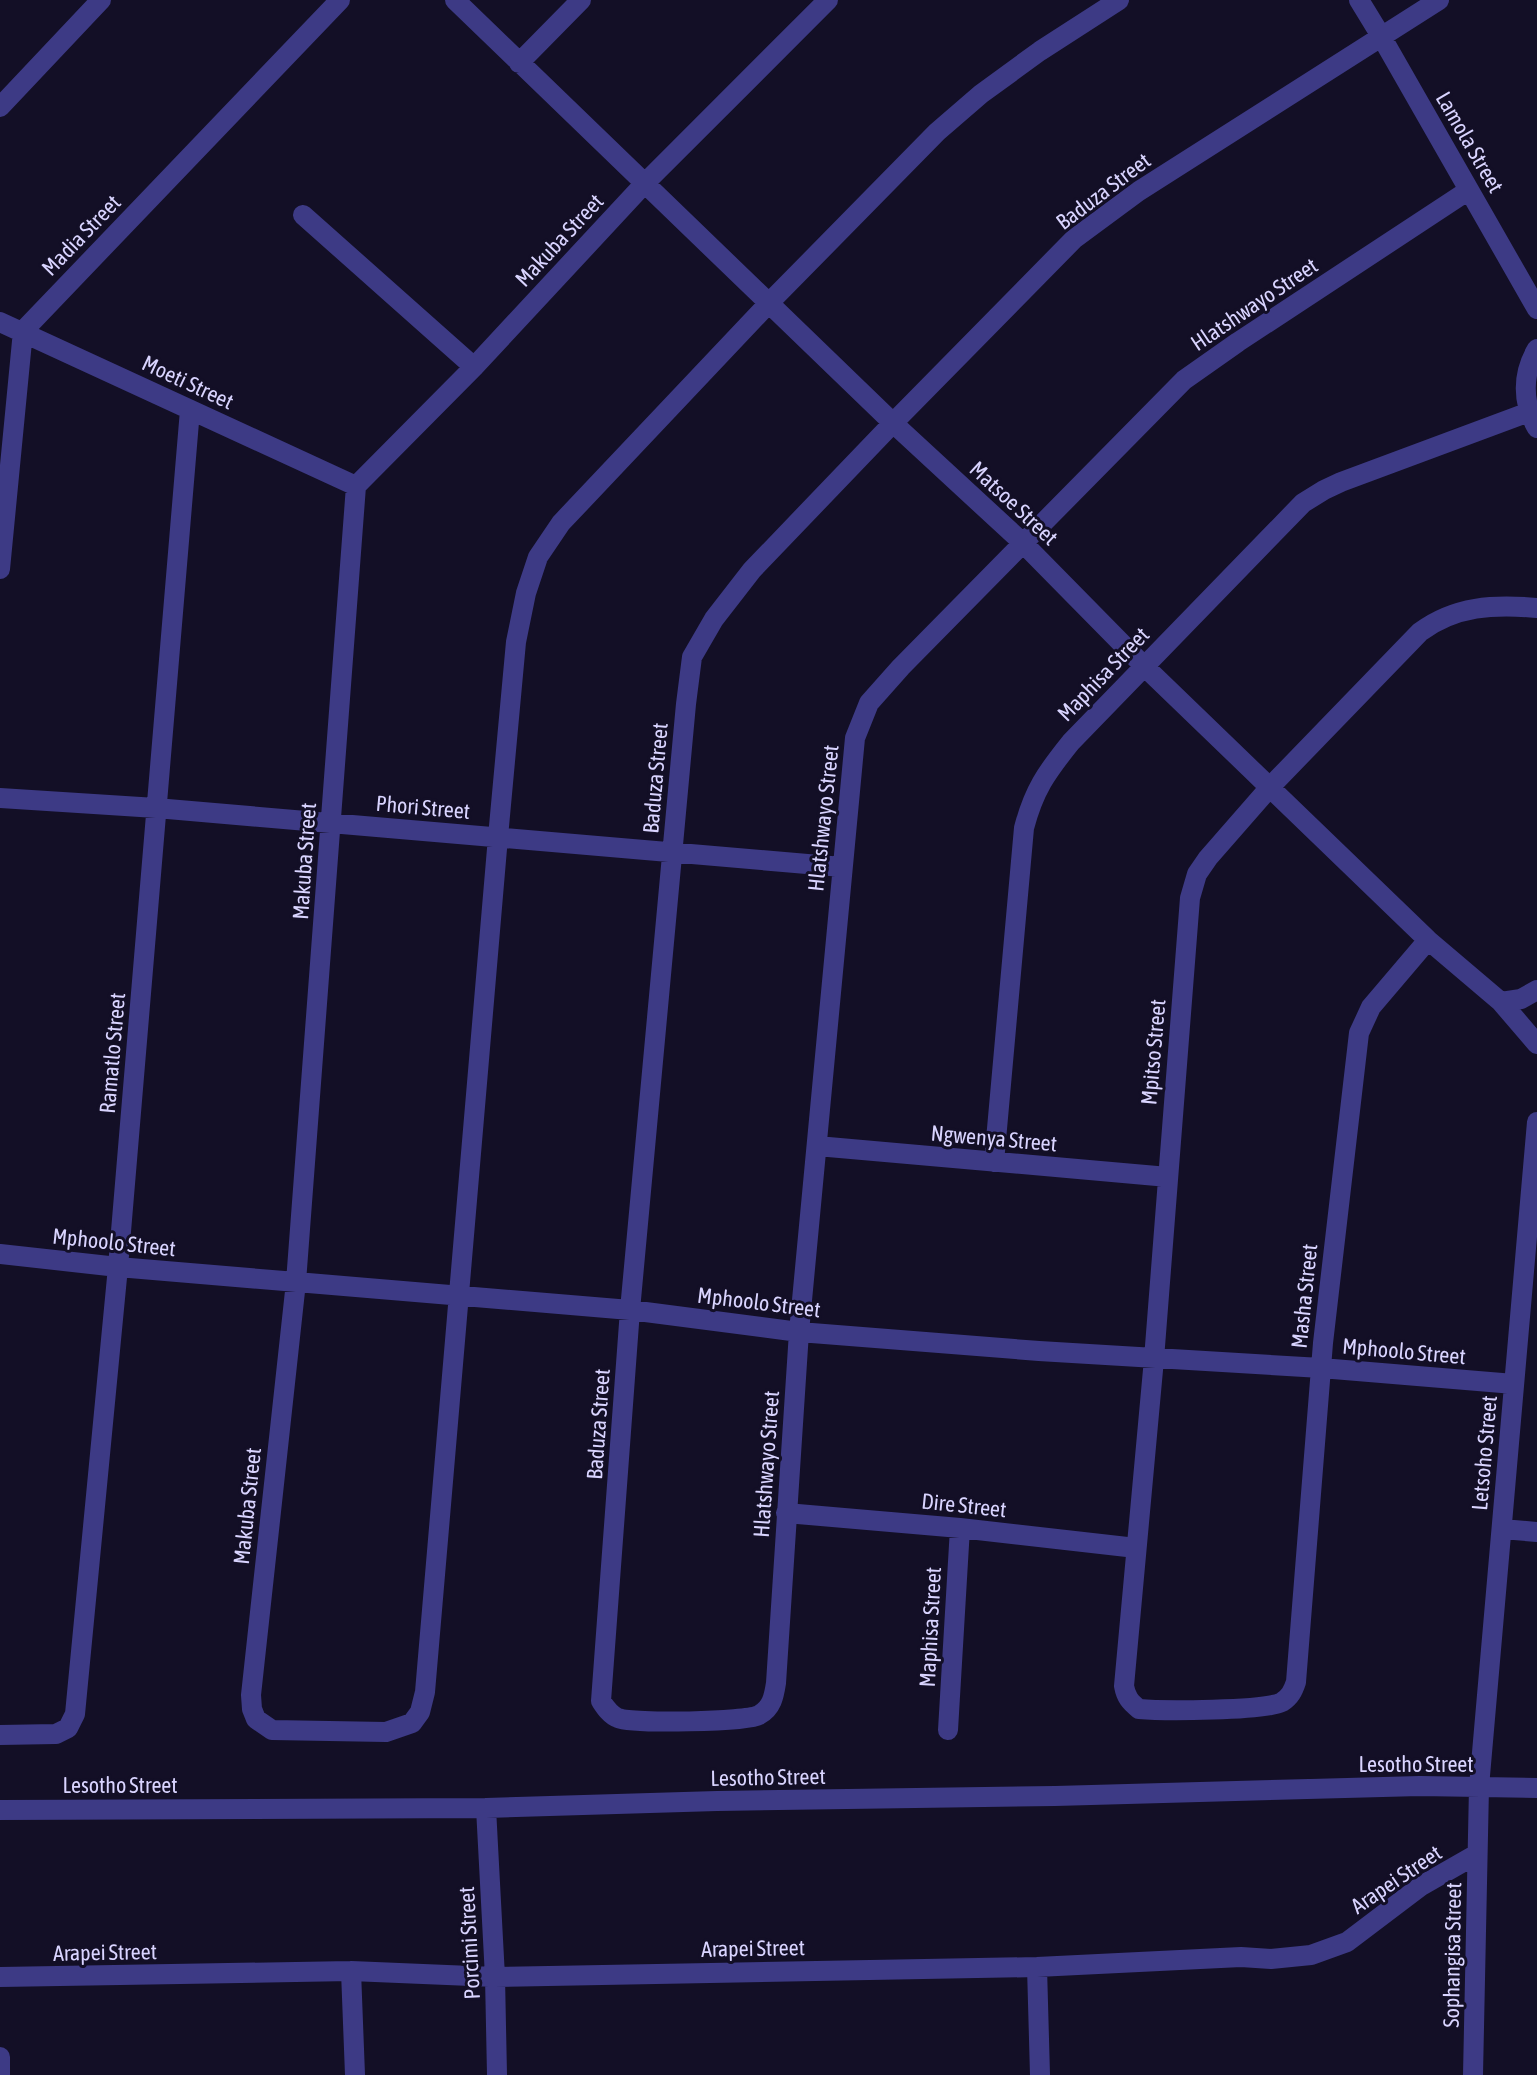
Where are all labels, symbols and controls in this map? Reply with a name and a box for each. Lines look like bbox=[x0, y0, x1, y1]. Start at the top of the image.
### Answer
street label: Lamola Street bbox=[1431, 87, 1509, 197]
street label: Baduza Street bbox=[1051, 147, 1155, 235]
street label: Makuba Street bbox=[510, 188, 608, 292]
street label: Madia Street bbox=[36, 189, 126, 281]
street label: Hlatshwayo Street bbox=[1186, 252, 1322, 356]
street label: Moeti Street bbox=[138, 350, 238, 414]
street label: Matsoe Street bbox=[965, 456, 1063, 550]
street label: Maphisa Street bbox=[1052, 622, 1154, 726]
street label: Baduza Street bbox=[637, 722, 673, 834]
street label: Hlatshwayo Street bbox=[802, 743, 844, 893]
street label: Phori Street bbox=[375, 790, 471, 824]
street label: Makuba Street bbox=[287, 802, 321, 920]
street label: Ramatlo Street bbox=[94, 992, 130, 1114]
street label: Mpitso Street bbox=[1135, 998, 1171, 1106]
street label: Ngwenya Street bbox=[930, 1120, 1058, 1156]
street label: Mphoolo Street bbox=[51, 1223, 177, 1261]
street label: Masha Street bbox=[1286, 1242, 1322, 1350]
street label: Mphoolo Street bbox=[696, 1282, 822, 1322]
street label: Mphoolo Street bbox=[1341, 1333, 1467, 1369]
street label: Baduza Street bbox=[581, 1368, 615, 1480]
street label: Hlatshwayo Street bbox=[748, 1390, 784, 1538]
street label: Letsoho Street bbox=[1466, 1394, 1502, 1512]
street label: Makuba Street bbox=[228, 1446, 266, 1566]
street label: Dire Street bbox=[920, 1488, 1008, 1522]
street label: Maphisa Street bbox=[914, 1566, 946, 1688]
street label: Lesotho Street bbox=[1358, 1751, 1474, 1777]
street label: Lesotho Street bbox=[710, 1763, 826, 1791]
street label: Lesotho Street bbox=[62, 1772, 178, 1798]
street label: Arapei Street bbox=[1346, 1839, 1446, 1919]
street label: Sophangisa Street bbox=[1438, 1882, 1466, 2028]
street label: Porcimi Street bbox=[453, 1886, 485, 2000]
street label: Arapei Street bbox=[701, 1934, 805, 1962]
street label: Arapei Street bbox=[53, 1938, 157, 1966]

